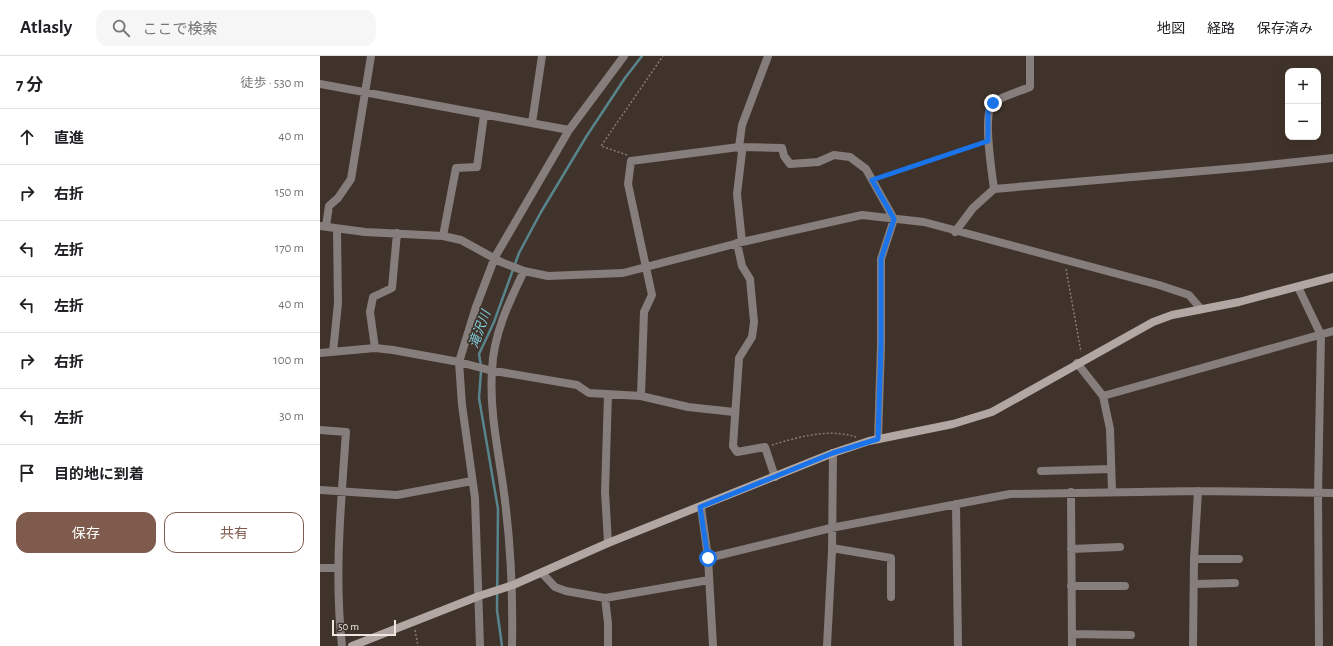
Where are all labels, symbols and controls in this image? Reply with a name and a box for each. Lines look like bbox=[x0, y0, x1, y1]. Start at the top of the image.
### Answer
search box bbox=[96, 10, 376, 46]
icon: search bbox=[110, 17, 132, 39]
text: Atlasly bbox=[20, 18, 72, 37]
text: ここで検索 bbox=[142, 22, 217, 37]
text: 地図 bbox=[1157, 22, 1185, 36]
text: 経路 bbox=[1207, 22, 1235, 36]
text: 保存済み bbox=[1257, 22, 1313, 36]
map controls bbox=[1285, 68, 1321, 140]
button: + bbox=[1285, 68, 1321, 104]
text: 7 分 bbox=[16, 76, 43, 93]
text: 徒歩 · 530 m bbox=[241, 77, 304, 90]
route end bbox=[984, 94, 1002, 112]
button: − bbox=[1285, 104, 1321, 140]
icon: ahead bbox=[16, 126, 38, 148]
text: 40 m bbox=[278, 130, 304, 143]
text: 直進 bbox=[54, 131, 84, 146]
icon: right bbox=[16, 182, 38, 204]
text: 150 m bbox=[275, 186, 304, 199]
text: 右折 bbox=[54, 187, 84, 202]
icon: left bbox=[16, 238, 38, 260]
text: 170 m bbox=[275, 242, 304, 255]
text: 左折 bbox=[54, 243, 84, 258]
icon: left bbox=[16, 294, 38, 316]
text: 40 m bbox=[278, 298, 304, 311]
text: 左折 bbox=[54, 299, 84, 314]
water label: 滝沢川 bbox=[467, 307, 494, 350]
icon: right bbox=[16, 350, 38, 372]
text: 100 m bbox=[273, 354, 304, 367]
text: 右折 bbox=[54, 355, 84, 370]
icon: left bbox=[16, 406, 38, 428]
text: 30 m bbox=[279, 410, 304, 423]
text: 左折 bbox=[54, 411, 84, 426]
icon: arrive bbox=[16, 462, 38, 484]
text: 目的地に到着 bbox=[54, 467, 144, 482]
button: 保存 bbox=[16, 512, 156, 553]
button: 共有 bbox=[164, 512, 304, 553]
route start bbox=[699, 549, 717, 567]
scale bar bbox=[332, 618, 396, 637]
text: 50 m bbox=[338, 621, 359, 632]

